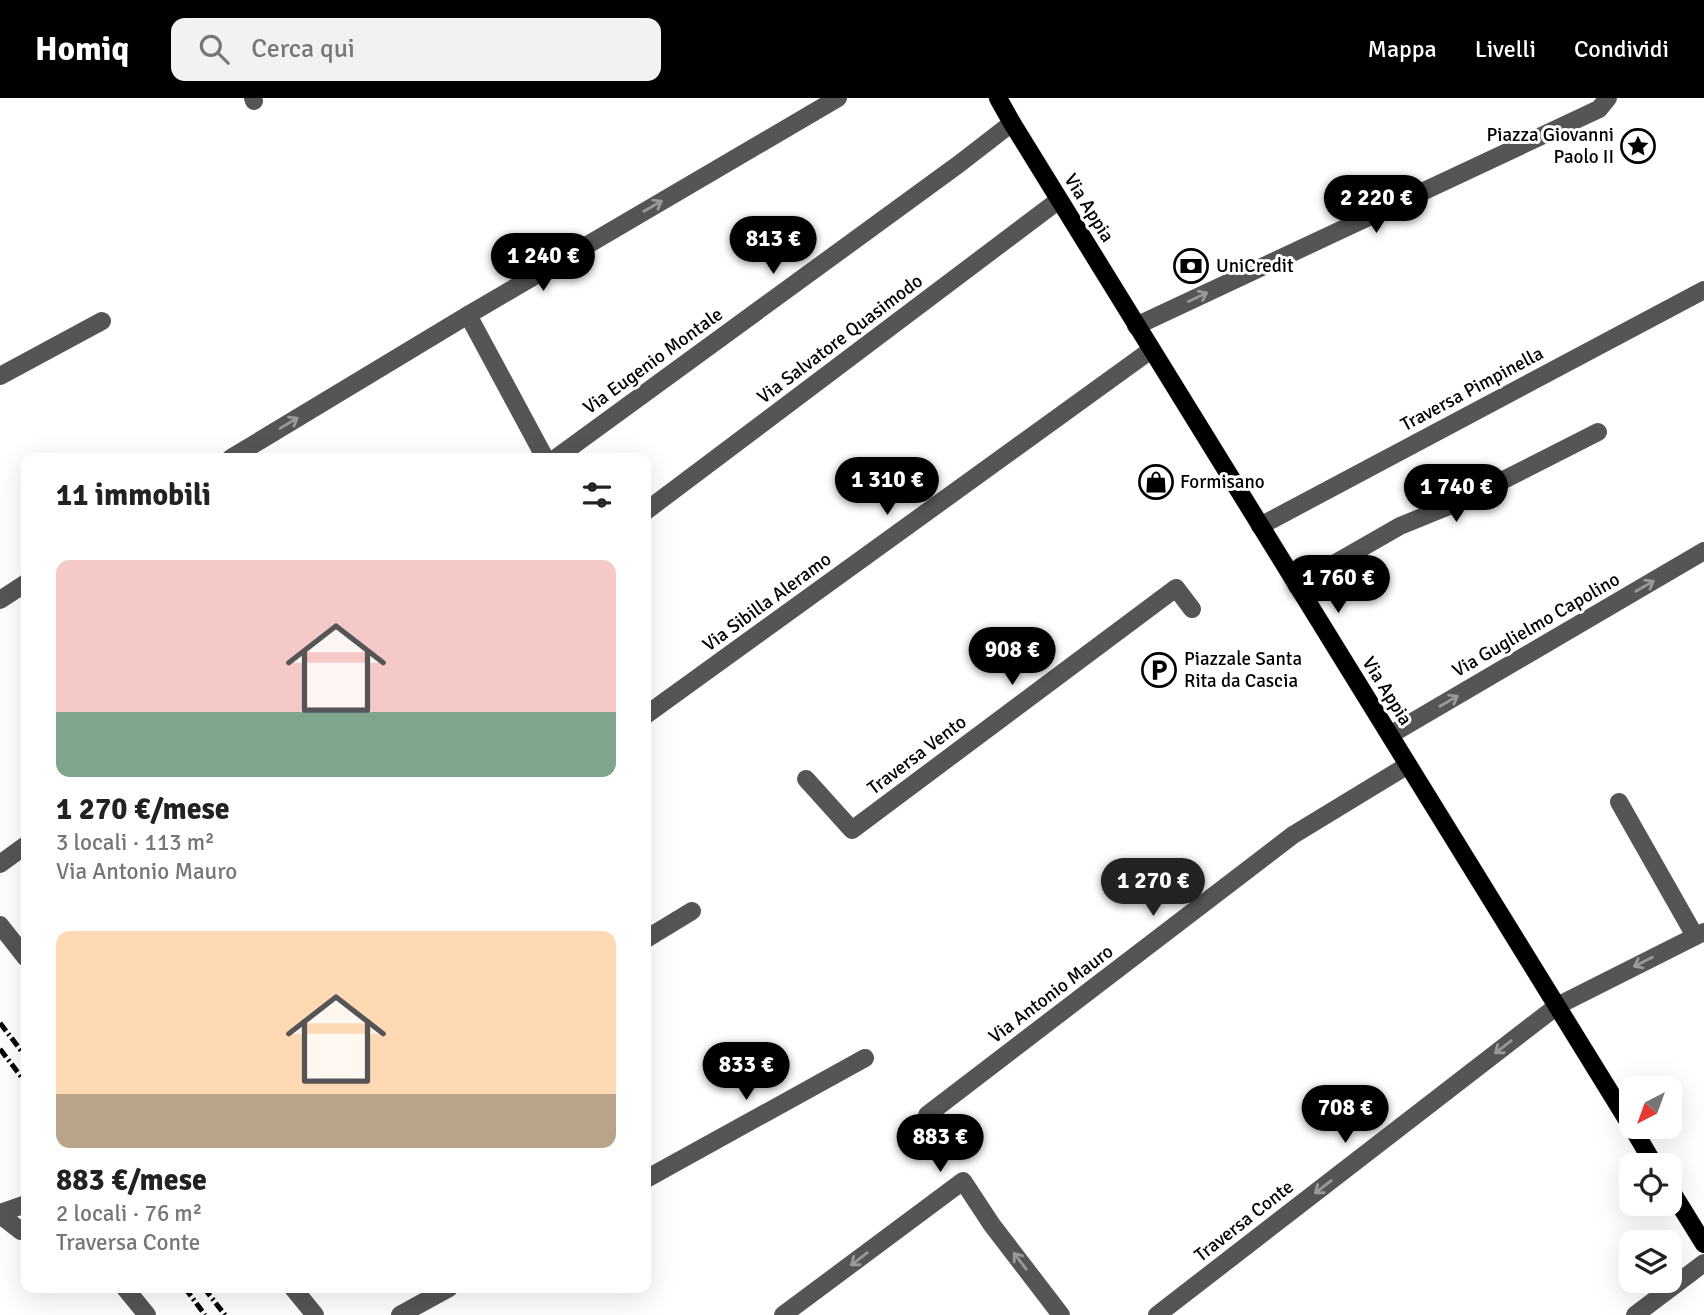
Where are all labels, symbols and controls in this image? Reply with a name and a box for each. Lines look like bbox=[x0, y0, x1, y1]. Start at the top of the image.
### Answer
search box bbox=[171, 18, 661, 81]
text: Homiq bbox=[35, 29, 129, 70]
icon: search bbox=[195, 30, 233, 68]
text: Cerca qui bbox=[251, 33, 355, 65]
text: Mappa bbox=[1368, 34, 1437, 64]
text: Livelli bbox=[1475, 34, 1536, 64]
text: Condividi bbox=[1574, 34, 1669, 64]
place label: Piazza Giovanni Paolo II bbox=[1486, 123, 1614, 169]
place icon: Piazza Giovanni Paolo II bbox=[1619, 127, 1657, 165]
street label: Via Appia bbox=[1059, 169, 1119, 247]
pin: 2 220 € bbox=[1311, 176, 1441, 235]
text: 2 220 € bbox=[1340, 183, 1412, 212]
one-way arrow bbox=[642, 199, 663, 212]
pin: 813 € bbox=[724, 216, 822, 276]
text: 813 € bbox=[746, 224, 800, 253]
pin: 1 240 € bbox=[478, 234, 608, 293]
text: 1 240 € bbox=[507, 241, 579, 270]
bank icon: UniCredit bbox=[1172, 247, 1210, 285]
place label: UniCredit bbox=[1216, 254, 1294, 278]
street label: Via Salvatore Quasimodo bbox=[752, 269, 928, 409]
one-way arrow bbox=[1187, 290, 1208, 303]
street label: Via Eugenio Montale bbox=[579, 302, 727, 420]
street label: Traversa Pimpinella bbox=[1396, 341, 1548, 437]
one-way arrow bbox=[279, 416, 299, 430]
pin: 1 310 € bbox=[822, 458, 952, 517]
shop icon: Formisano bbox=[1137, 463, 1175, 501]
pin: 1 740 € bbox=[1391, 464, 1521, 524]
text: 1 310 € bbox=[851, 465, 923, 494]
place label: Formisano bbox=[1180, 470, 1265, 494]
text: 1 740 € bbox=[1420, 472, 1492, 501]
icon: filters bbox=[578, 476, 616, 514]
text: 11 immobili bbox=[56, 477, 211, 514]
street label: Via Sibilla Aleramo bbox=[698, 547, 836, 657]
pin: 1 760 € bbox=[1273, 556, 1403, 615]
text: 1 760 € bbox=[1302, 563, 1374, 592]
street label: Via Guglielmo Capolino bbox=[1448, 567, 1624, 683]
one-way arrow bbox=[1634, 579, 1654, 593]
icon: home bbox=[273, 605, 399, 731]
pin: 908 € bbox=[963, 628, 1061, 687]
text: 908 € bbox=[985, 635, 1039, 664]
place label: Piazzale Santa Rita da Cascia bbox=[1184, 647, 1302, 693]
parking icon: Piazzale Santa Rita da Cascia bbox=[1140, 651, 1178, 689]
street label: Via Appia bbox=[1357, 652, 1417, 730]
one-way arrow bbox=[1438, 694, 1458, 708]
street label: Traversa Vento bbox=[863, 710, 971, 800]
text: 1 270 €/mese bbox=[56, 791, 230, 828]
text: 3 locali · 113 m² bbox=[56, 828, 215, 857]
text: Via Antonio Mauro bbox=[56, 857, 237, 886]
pin: 1 270 € bbox=[1088, 858, 1218, 918]
text: 1 270 € bbox=[1117, 866, 1189, 895]
street label: Via Antonio Mauro bbox=[984, 939, 1118, 1049]
one-way arrow bbox=[1633, 956, 1654, 970]
icon: home bbox=[273, 976, 399, 1102]
one-way arrow bbox=[1494, 1040, 1512, 1055]
pin: 833 € bbox=[697, 1042, 795, 1102]
text: 833 € bbox=[719, 1050, 773, 1079]
north arrow bbox=[1619, 1076, 1682, 1139]
map controls bbox=[1619, 1076, 1682, 1293]
pin: 708 € bbox=[1296, 1086, 1394, 1145]
text: 708 € bbox=[1318, 1093, 1372, 1122]
pin: 883 € bbox=[891, 1114, 989, 1174]
text: 883 € bbox=[913, 1122, 967, 1151]
button: locate bbox=[1619, 1153, 1682, 1216]
text: 883 €/mese bbox=[56, 1162, 207, 1199]
street label: Traversa Conte bbox=[1190, 1175, 1298, 1267]
one-way arrow bbox=[1314, 1179, 1332, 1194]
text: 2 locali · 76 m² bbox=[56, 1199, 202, 1228]
text: Traversa Conte bbox=[56, 1228, 200, 1257]
button: layers bbox=[1619, 1230, 1682, 1293]
one-way arrow bbox=[850, 1251, 869, 1266]
one-way arrow bbox=[1012, 1252, 1027, 1270]

